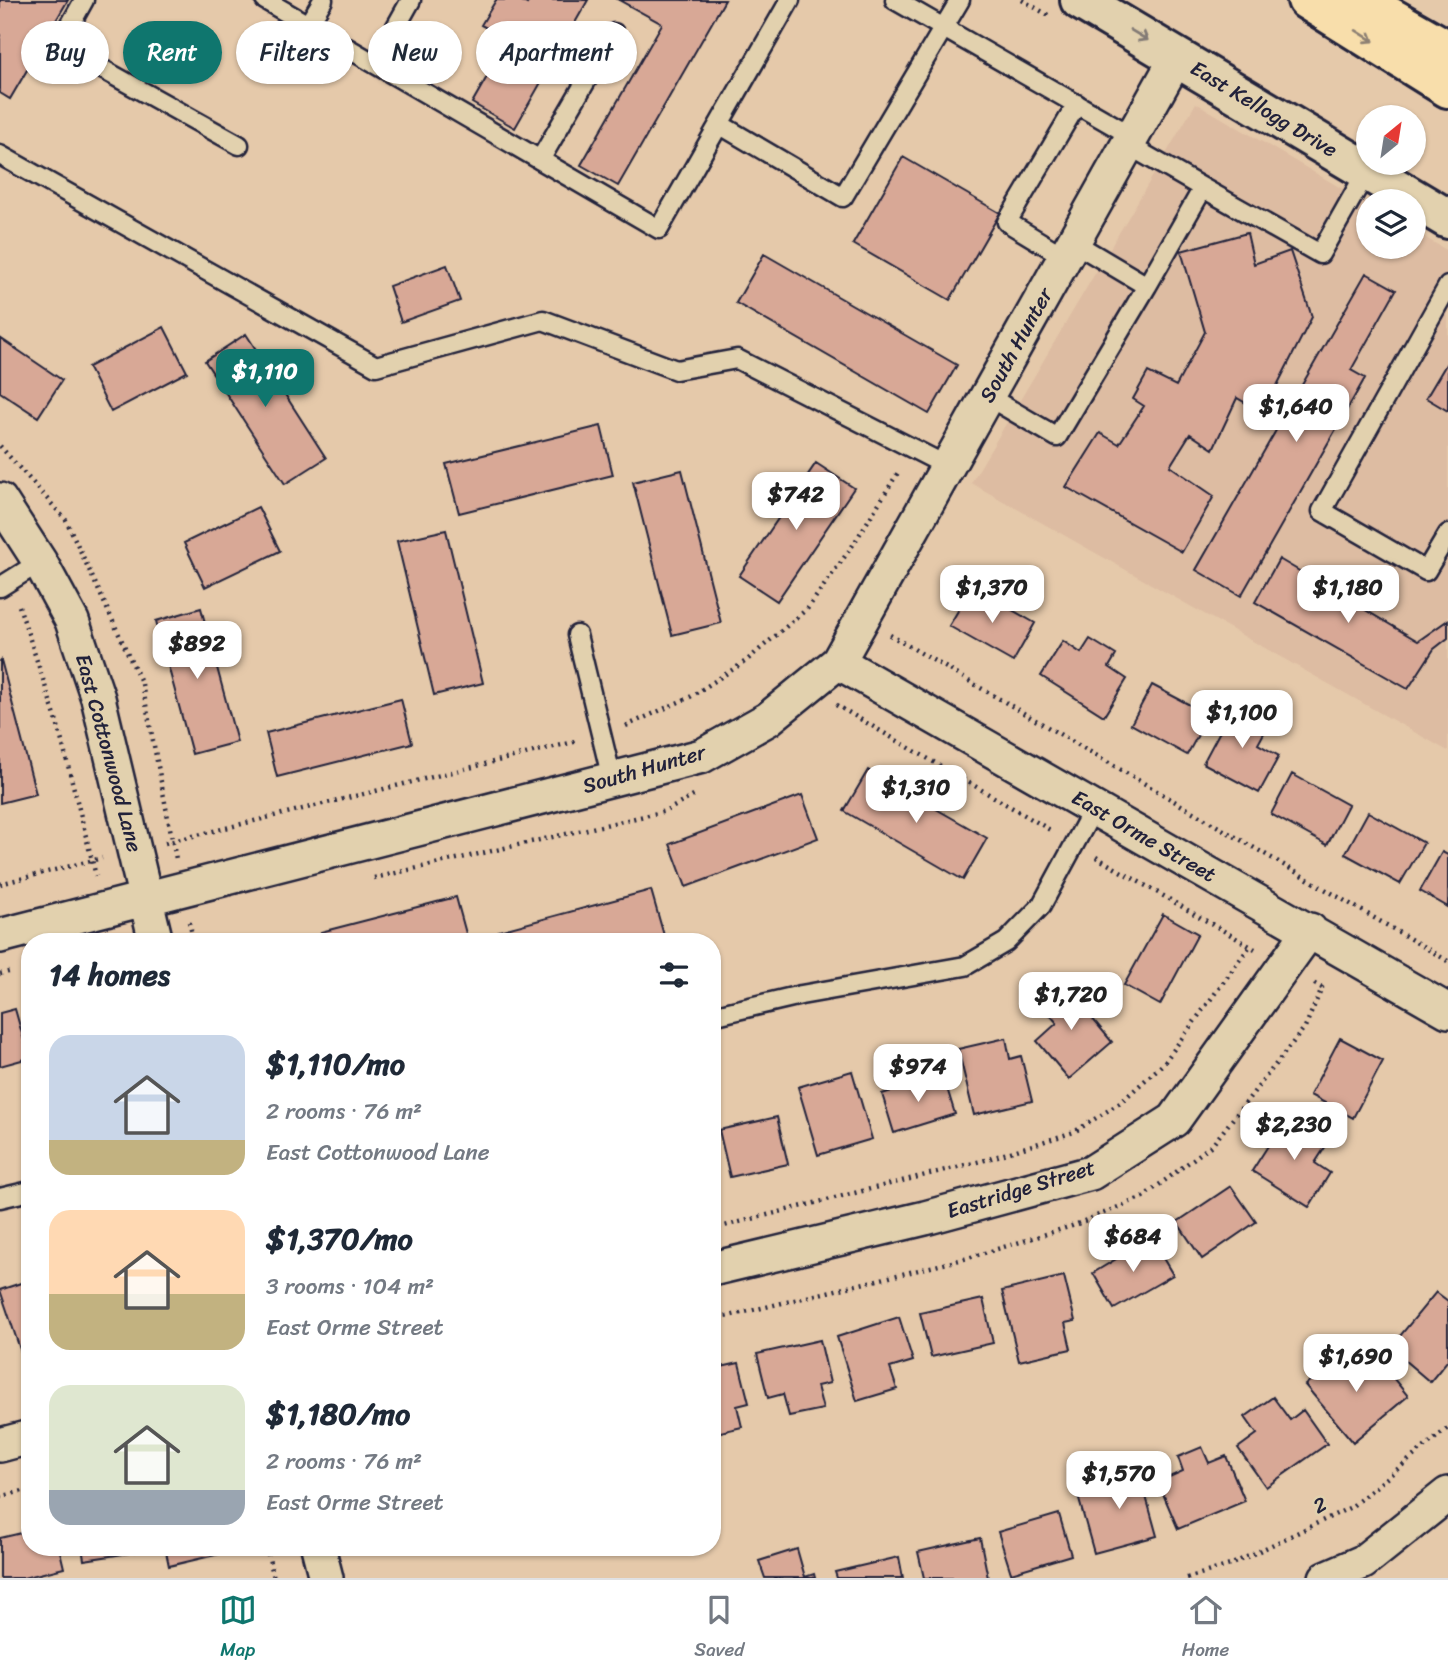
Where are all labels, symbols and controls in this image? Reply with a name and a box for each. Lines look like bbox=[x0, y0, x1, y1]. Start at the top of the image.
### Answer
chip: Buy bbox=[21, 21, 109, 84]
chip: Rent bbox=[123, 21, 222, 84]
chip: Filters bbox=[236, 21, 354, 84]
chip: New bbox=[368, 21, 462, 84]
chip: Apartment bbox=[476, 21, 637, 84]
one-way arrow bbox=[1129, 28, 1149, 42]
one-way arrow bbox=[1355, 30, 1375, 44]
street label: East Kellogg Drive bbox=[1183, 50, 1345, 168]
north arrow bbox=[1356, 105, 1426, 175]
map controls bbox=[1356, 105, 1426, 259]
button: layers bbox=[1356, 189, 1426, 259]
street label: South Hunter bbox=[969, 279, 1064, 410]
pin: $1,110 bbox=[208, 350, 322, 409]
text: $1,110 bbox=[232, 351, 298, 392]
pin: $1,640 bbox=[1239, 384, 1353, 444]
text: $1,640 bbox=[1259, 386, 1333, 427]
pin: $742 bbox=[755, 472, 837, 532]
text: $742 bbox=[768, 474, 824, 515]
pin: $1,370 bbox=[935, 566, 1049, 625]
pin: $1,180 bbox=[1291, 566, 1405, 625]
text: $1,370 bbox=[956, 567, 1028, 608]
text: $1,180 bbox=[1313, 567, 1383, 608]
pin: $892 bbox=[156, 622, 238, 681]
text: $892 bbox=[169, 623, 225, 664]
street label: East Cottonwood Lane bbox=[64, 649, 154, 857]
pin: $1,100 bbox=[1185, 690, 1299, 750]
text: $1,100 bbox=[1207, 692, 1277, 733]
street label: South Hunter bbox=[578, 733, 712, 805]
pin: $1,310 bbox=[859, 766, 973, 825]
text: $1,310 bbox=[882, 767, 950, 808]
street label: East Orme Street bbox=[1064, 779, 1224, 893]
text: 14 homes bbox=[49, 948, 170, 1002]
icon: filters bbox=[655, 956, 693, 994]
pin: $1,720 bbox=[1014, 972, 1128, 1032]
text: $1,720 bbox=[1035, 974, 1107, 1015]
text: $1,110/mo bbox=[266, 1037, 405, 1091]
pin: $974 bbox=[877, 1044, 959, 1104]
text: $974 bbox=[889, 1046, 947, 1087]
icon: home bbox=[105, 1063, 189, 1147]
text: 2 rooms · 76 m² bbox=[266, 1091, 422, 1132]
pin: $2,230 bbox=[1237, 1102, 1351, 1162]
text: $2,230 bbox=[1256, 1104, 1332, 1145]
text: East Cottonwood Lane bbox=[266, 1132, 490, 1173]
street label: Eastridge Street bbox=[942, 1148, 1100, 1230]
text: $1,370/mo bbox=[266, 1212, 413, 1266]
pin: $684 bbox=[1092, 1214, 1174, 1274]
text: $684 bbox=[1105, 1216, 1161, 1257]
icon: home bbox=[105, 1238, 189, 1322]
text: 3 rooms · 104 m² bbox=[266, 1266, 434, 1307]
text: East Orme Street bbox=[266, 1307, 444, 1348]
pin: $1,690 bbox=[1299, 1334, 1413, 1394]
text: $1,690 bbox=[1319, 1336, 1393, 1377]
text: $1,180/mo bbox=[266, 1387, 410, 1441]
icon: home bbox=[105, 1413, 189, 1497]
text: 2 rooms · 76 m² bbox=[266, 1441, 422, 1482]
pin: $1,570 bbox=[1062, 1452, 1176, 1511]
text: $1,570 bbox=[1082, 1453, 1156, 1494]
text: East Orme Street bbox=[266, 1482, 444, 1523]
street label: 2 bbox=[1306, 1485, 1334, 1525]
tab: Map bbox=[219, 1591, 257, 1666]
tab: Saved bbox=[694, 1591, 744, 1666]
tab: Home bbox=[1182, 1591, 1229, 1666]

